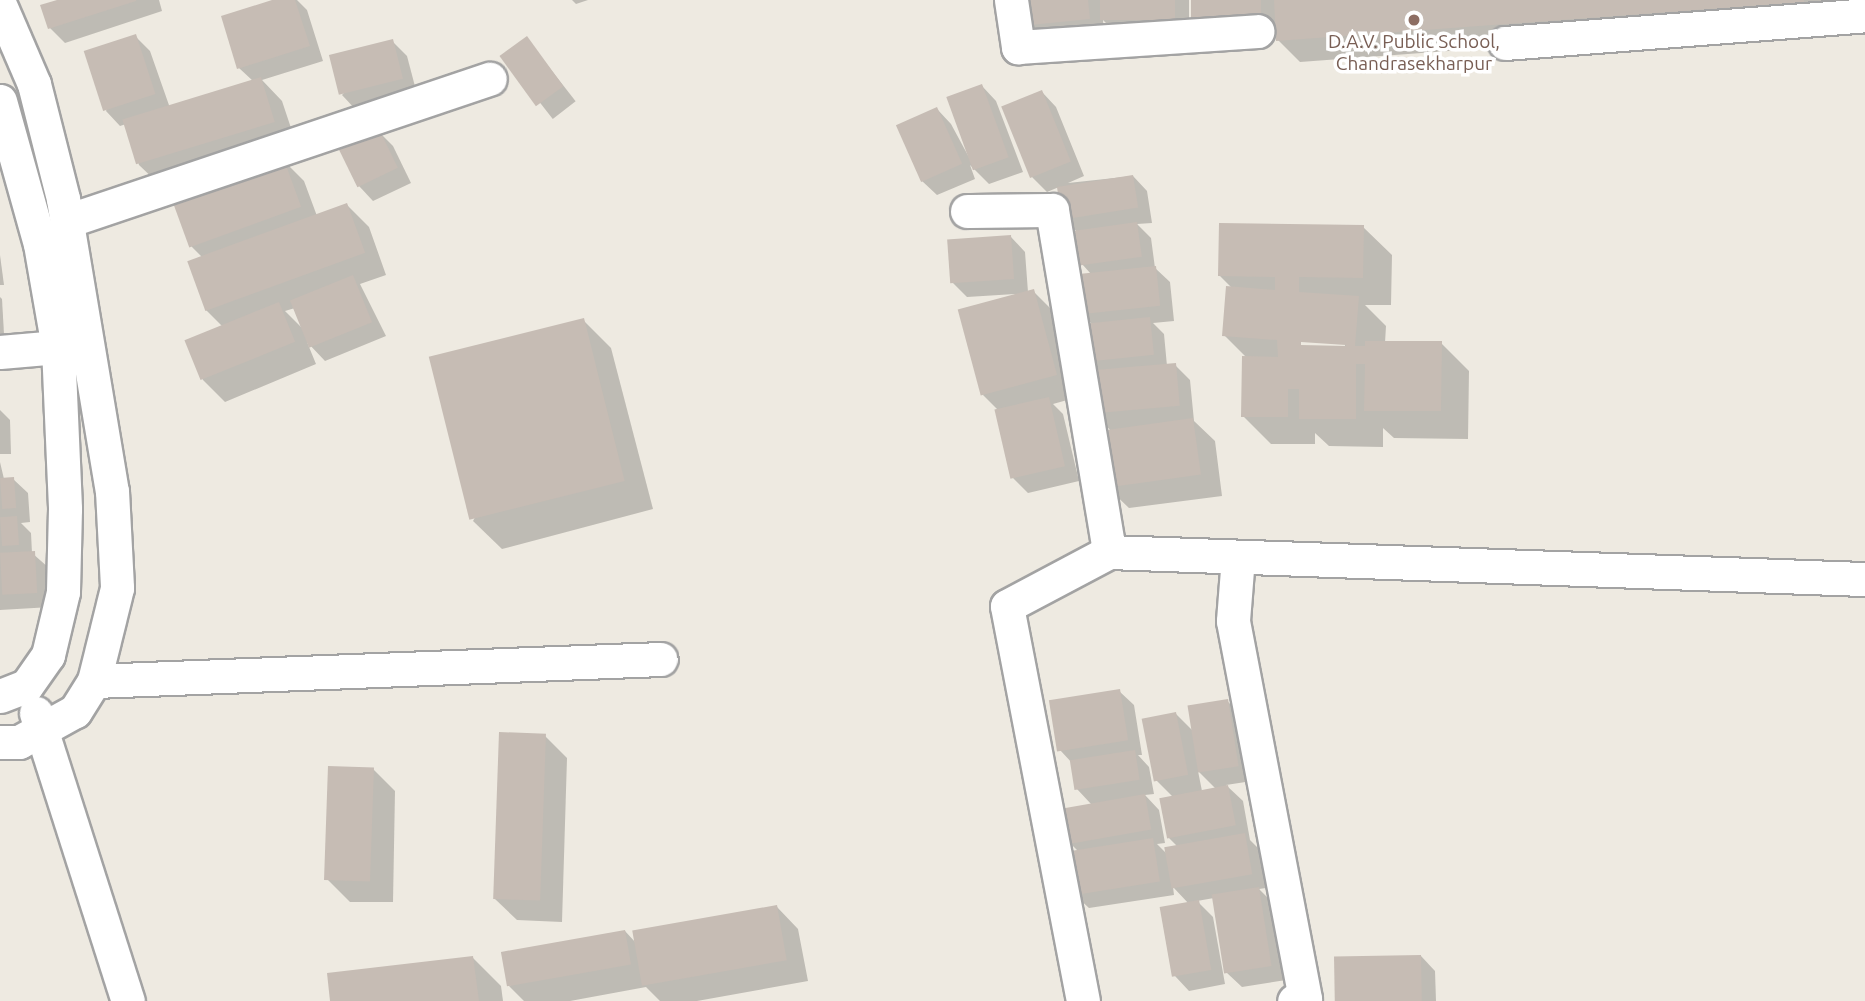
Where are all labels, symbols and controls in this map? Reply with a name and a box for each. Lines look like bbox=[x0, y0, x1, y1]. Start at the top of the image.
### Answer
marker: D.A.V. Public School, Chandrasekharpur bbox=[1406, 12, 1422, 28]
place label: D.A.V. Public School, Chandrasekharpur bbox=[1328, 31, 1500, 75]

